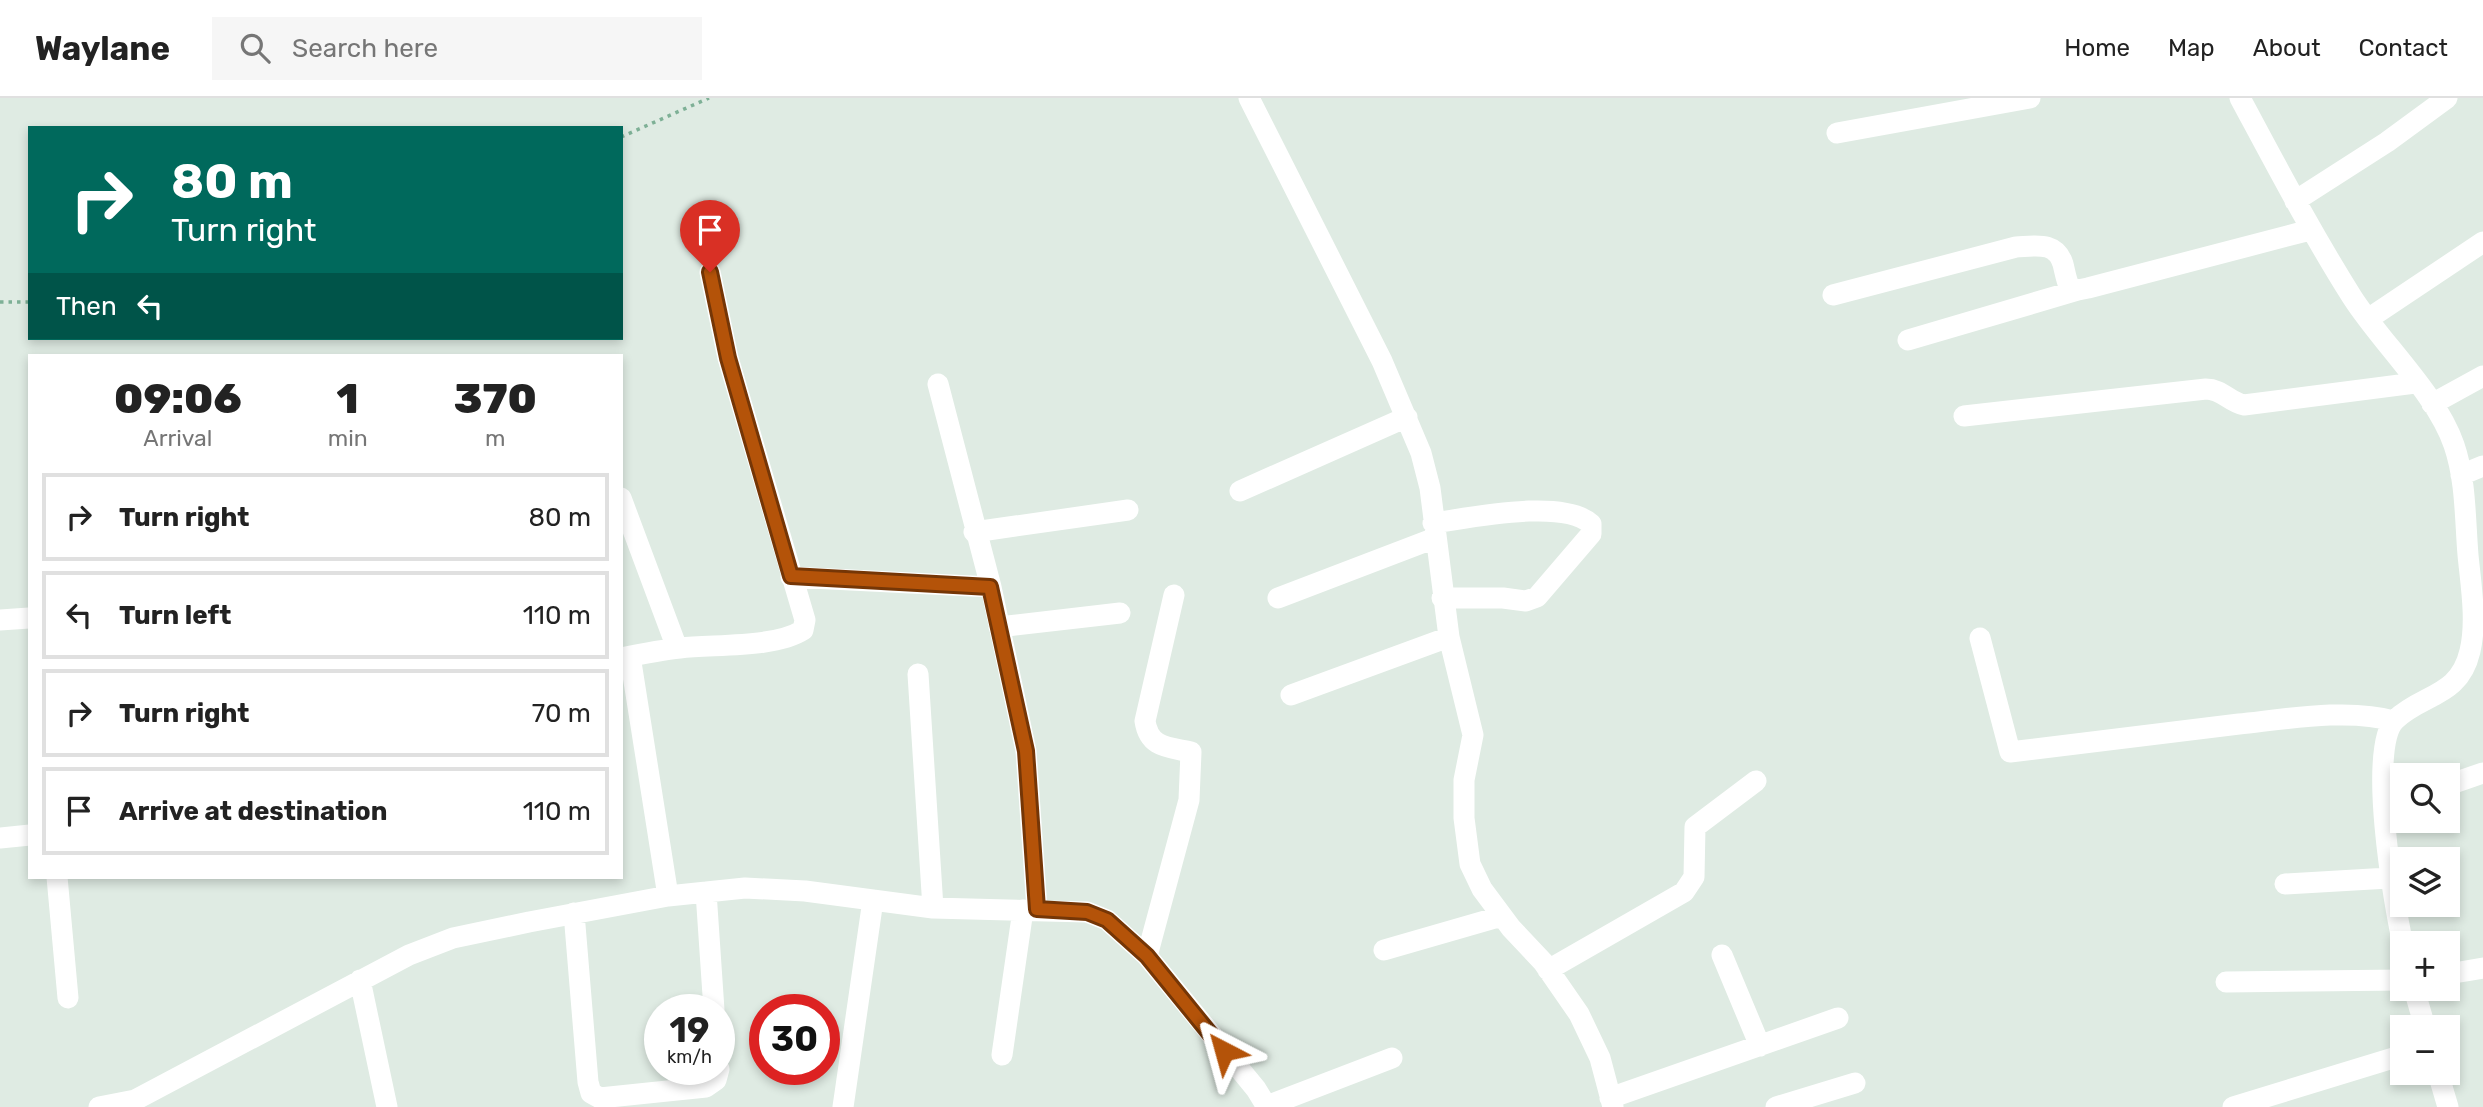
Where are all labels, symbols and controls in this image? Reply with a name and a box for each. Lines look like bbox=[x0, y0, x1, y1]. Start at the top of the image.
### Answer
search box bbox=[212, 17, 702, 80]
text: Waylane bbox=[35, 29, 170, 68]
icon: search bbox=[236, 29, 274, 67]
text: Search here bbox=[292, 33, 438, 64]
text: Home bbox=[2064, 34, 2130, 62]
text: Map bbox=[2168, 34, 2215, 62]
text: About bbox=[2253, 34, 2321, 62]
text: Contact bbox=[2359, 34, 2448, 62]
text: 80 m bbox=[171, 152, 293, 210]
icon: right bbox=[56, 154, 147, 245]
pin bbox=[680, 200, 740, 272]
text: Turn right bbox=[171, 211, 316, 249]
icon: arrive bbox=[691, 211, 729, 249]
icon: left bbox=[131, 287, 169, 325]
text: Then bbox=[56, 291, 117, 322]
text: 09:06 bbox=[114, 374, 242, 424]
text: 1 bbox=[337, 374, 359, 424]
text: 370 bbox=[454, 374, 537, 424]
text: Arrival bbox=[143, 424, 212, 452]
text: min bbox=[328, 424, 368, 452]
text: m bbox=[485, 424, 506, 452]
icon: right bbox=[60, 498, 98, 536]
text: Turn right bbox=[119, 502, 249, 533]
text: 80 m bbox=[528, 502, 591, 533]
icon: left bbox=[60, 596, 98, 634]
text: Turn left bbox=[119, 600, 231, 631]
text: 110 m bbox=[523, 600, 591, 631]
icon: right bbox=[60, 694, 98, 732]
text: Turn right bbox=[119, 698, 249, 729]
text: 70 m bbox=[532, 698, 591, 729]
map controls bbox=[2390, 763, 2460, 1085]
button: search bbox=[2390, 763, 2460, 833]
icon: arrive bbox=[60, 792, 98, 830]
text: Arrive at destination bbox=[119, 796, 387, 827]
text: 110 m bbox=[523, 796, 591, 827]
button: layers bbox=[2390, 847, 2460, 917]
button: + bbox=[2390, 931, 2460, 1001]
speed limit sign: 30 bbox=[749, 994, 840, 1085]
text: 19 bbox=[670, 1009, 709, 1051]
position arrow bbox=[1187, 1014, 1261, 1088]
button: − bbox=[2390, 1015, 2460, 1085]
text: km/h bbox=[667, 1046, 712, 1068]

